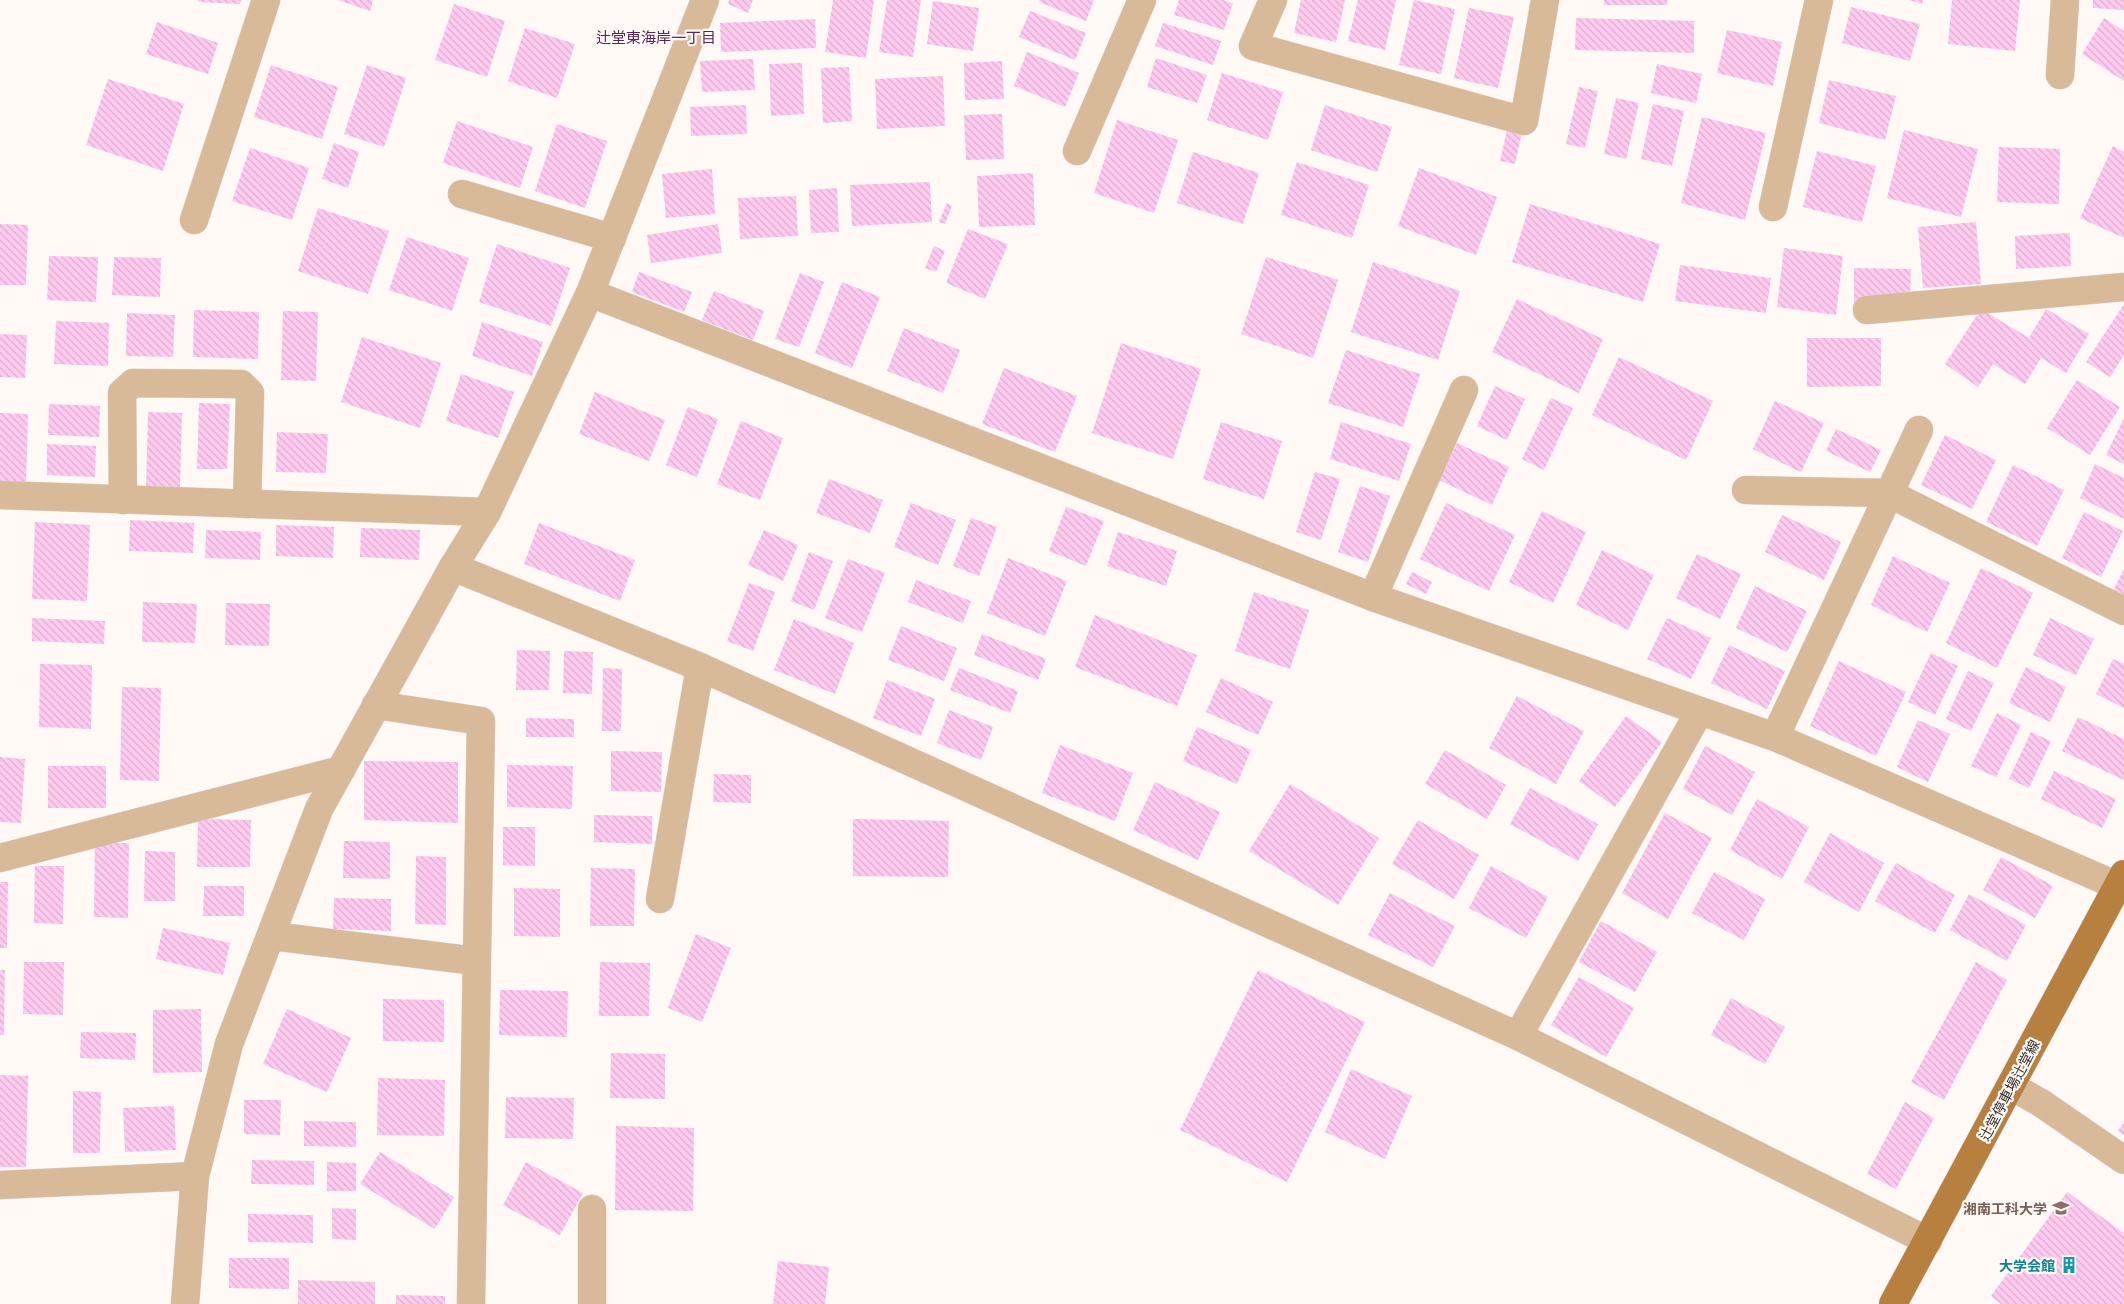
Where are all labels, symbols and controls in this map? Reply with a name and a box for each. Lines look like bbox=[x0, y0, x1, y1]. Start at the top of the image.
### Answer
district label: 辻堂東海岸一丁目 bbox=[596, 27, 716, 48]
street label: 辻堂停車場辻堂線 bbox=[1974, 1036, 2044, 1144]
school or university icon: 湘南工科大学 bbox=[2051, 1198, 2071, 1218]
place label: 湘南工科大学 bbox=[1963, 1199, 2047, 1218]
building icon: 大学会館 bbox=[2059, 1255, 2079, 1275]
place label: 大学会館 bbox=[1999, 1256, 2055, 1275]

